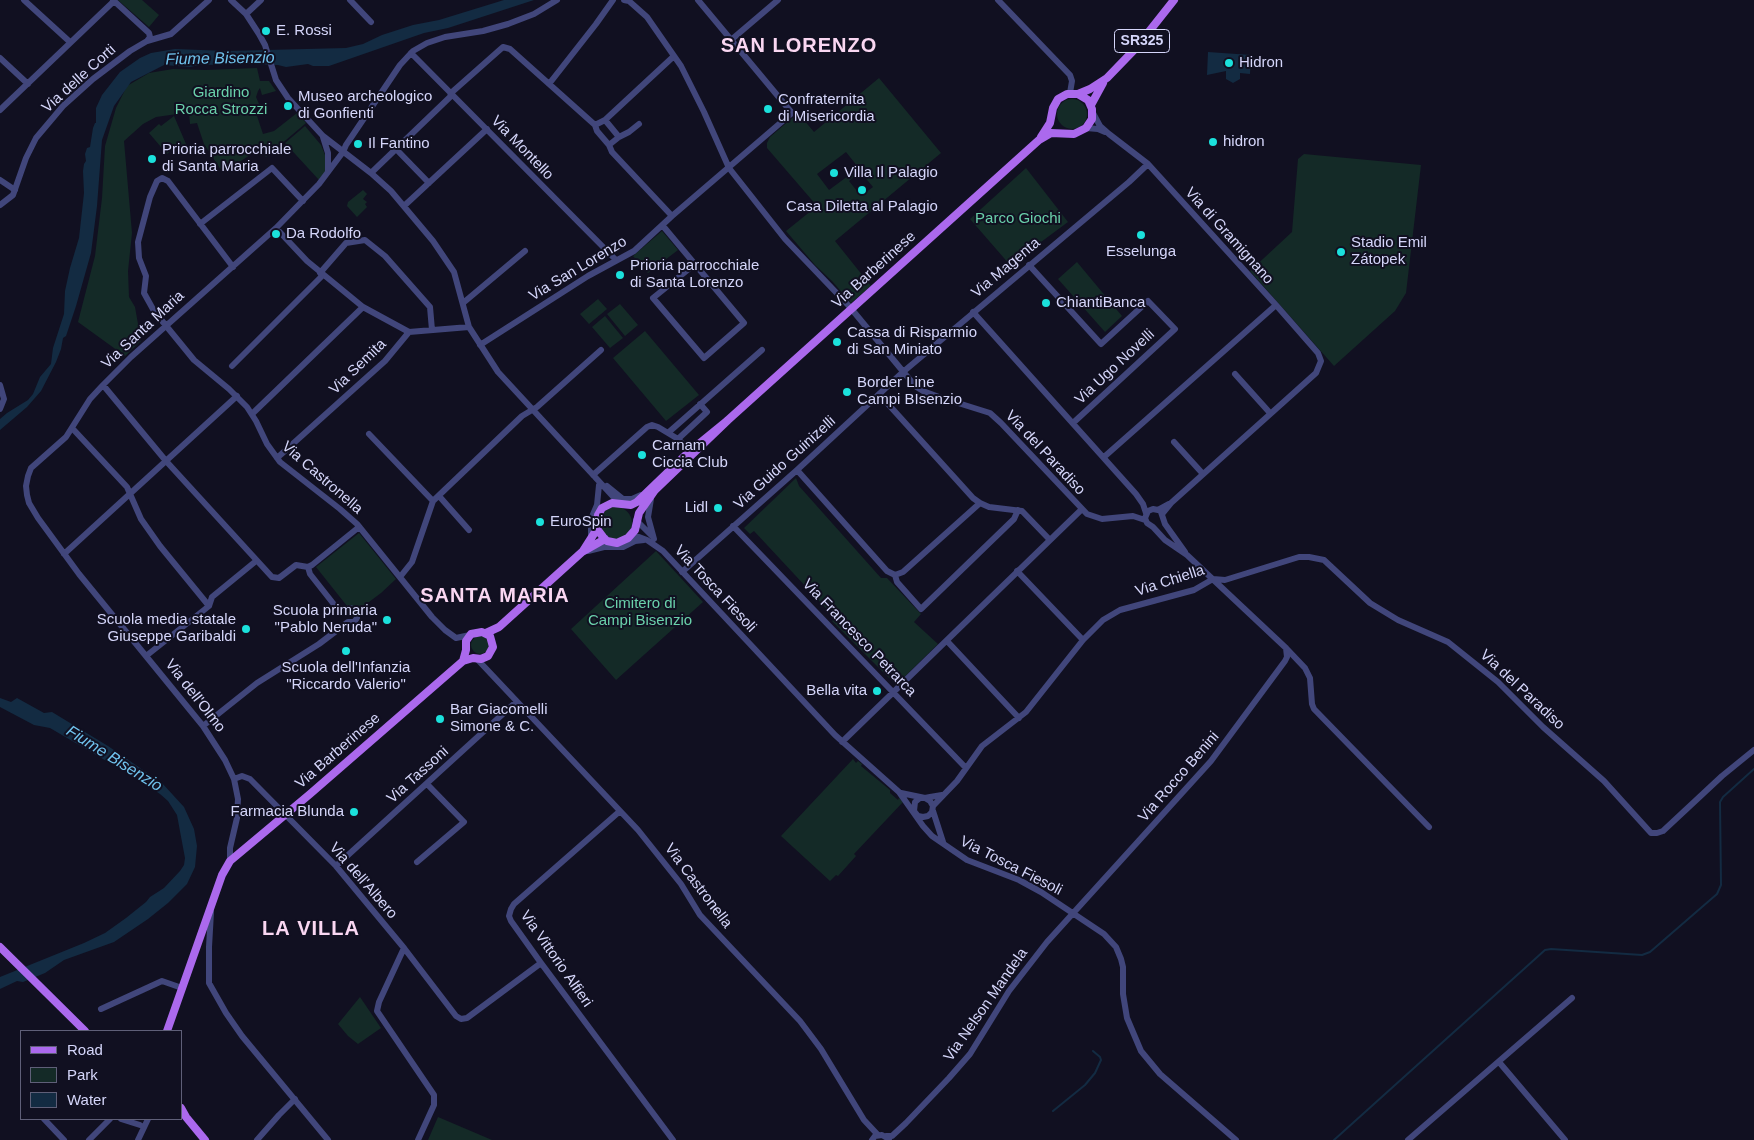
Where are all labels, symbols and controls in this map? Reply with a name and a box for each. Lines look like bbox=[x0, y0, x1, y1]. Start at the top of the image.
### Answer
place label: E. Rossi bbox=[276, 22, 332, 40]
marker: E. Rossi bbox=[260, 25, 272, 37]
road number: SR325 bbox=[1114, 29, 1170, 52]
district label: SAN LORENZO bbox=[719, 34, 879, 58]
street label: Via delle Corti bbox=[38, 41, 120, 117]
water label: Fiume Bisenzio bbox=[165, 48, 275, 70]
place label: Hidron bbox=[1239, 54, 1283, 72]
marker: Hidron bbox=[1223, 57, 1235, 69]
park label: Giardino Rocca Strozzi bbox=[175, 84, 267, 119]
place label: Museo archeologico di Gonfienti bbox=[298, 88, 432, 123]
place label: Confraternita di Misericordia bbox=[778, 91, 875, 126]
marker: Museo archeologico di Gonfienti bbox=[282, 100, 294, 112]
marker: Confraternita di Misericordia bbox=[762, 103, 774, 115]
street label: Via Montello bbox=[487, 112, 557, 184]
place label: hidron bbox=[1223, 133, 1265, 151]
place label: Il Fantino bbox=[368, 135, 430, 153]
marker: hidron bbox=[1207, 136, 1219, 148]
marker: Il Fantino bbox=[352, 138, 364, 150]
place label: Prioria parrocchiale di Santa Maria bbox=[162, 141, 291, 176]
marker: Prioria parrocchiale di Santa Maria bbox=[146, 153, 158, 165]
place label: Villa Il Palagio bbox=[844, 164, 938, 182]
marker: Villa Il Palagio bbox=[828, 167, 840, 179]
marker: Casa Diletta al Palagio bbox=[856, 184, 868, 196]
street label: Via di Gramignano bbox=[1181, 184, 1277, 288]
place label: Casa Diletta al Palagio bbox=[786, 198, 938, 216]
park label: Parco Giochi bbox=[975, 210, 1061, 228]
place label: Da Rodolfo bbox=[286, 225, 361, 243]
marker: Da Rodolfo bbox=[270, 228, 282, 240]
street label: Via Barberinese bbox=[828, 228, 920, 312]
marker: Esselunga bbox=[1135, 229, 1147, 241]
street label: Via San Lorenzo bbox=[526, 233, 630, 305]
street label: Via Magenta bbox=[968, 234, 1044, 302]
place label: Stadio Emil Zátopek bbox=[1351, 234, 1427, 269]
place label: Esselunga bbox=[1106, 243, 1176, 261]
marker: Stadio Emil Zátopek bbox=[1335, 246, 1347, 258]
place label: Prioria parrocchiale di Santa Lorenzo bbox=[630, 257, 759, 292]
marker: Prioria parrocchiale di Santa Lorenzo bbox=[614, 269, 626, 281]
street label: Via Santa Maria bbox=[98, 287, 188, 373]
place label: ChiantiBanca bbox=[1056, 294, 1145, 312]
marker: ChiantiBanca bbox=[1040, 297, 1052, 309]
place label: Cassa di Risparmio di San Miniato bbox=[847, 324, 977, 359]
street label: Via Ugo Novelli bbox=[1071, 326, 1159, 408]
street label: Via Semita bbox=[326, 335, 390, 399]
marker: Cassa di Risparmio di San Miniato bbox=[831, 336, 843, 348]
place label: Border Line Campi BIsenzio bbox=[857, 374, 962, 409]
marker: Border Line Campi BIsenzio bbox=[841, 386, 853, 398]
street label: Via del Paradiso bbox=[1001, 407, 1089, 499]
street label: Via Guido Guinizelli bbox=[730, 413, 840, 513]
place label: Carnam Ciccia Club bbox=[652, 437, 728, 472]
street label: Via Castronella bbox=[278, 438, 366, 518]
marker: Carnam Ciccia Club bbox=[636, 449, 648, 461]
place label: Lidl bbox=[685, 499, 708, 517]
marker: Lidl bbox=[712, 502, 724, 514]
place label: EuroSpin bbox=[550, 513, 612, 531]
marker: EuroSpin bbox=[534, 516, 546, 528]
street label: Via Tosca Fiesoli bbox=[670, 542, 760, 636]
street label: Via Chiella bbox=[1133, 561, 1207, 601]
street label: Via Francesco Petrarca bbox=[798, 575, 920, 701]
district label: SANTA MARIA bbox=[419, 584, 571, 608]
park label: Cimitero di Campi Bisenzio bbox=[588, 595, 692, 630]
place label: Scuola primaria "Pablo Neruda" bbox=[273, 602, 377, 637]
place label: Scuola media statale Giuseppe Garibaldi bbox=[97, 611, 236, 646]
marker: Scuola primaria "Pablo Neruda" bbox=[381, 614, 393, 626]
marker: Scuola media statale Giuseppe Garibaldi bbox=[240, 623, 252, 635]
marker: Scuola dell'Infanzia "Riccardo Valerio" bbox=[340, 645, 352, 657]
street label: Via del Paradiso bbox=[1476, 646, 1568, 734]
street label: Via dell'Olmo bbox=[161, 656, 229, 736]
place label: Scuola dell'Infanzia "Riccardo Valerio" bbox=[282, 659, 410, 694]
place label: Bella vita bbox=[806, 682, 867, 700]
marker: Bella vita bbox=[871, 685, 883, 697]
place label: Bar Giacomelli Simone & C. bbox=[450, 701, 548, 736]
street label: Via Barberinese bbox=[292, 709, 384, 793]
marker: Bar Giacomelli Simone & C. bbox=[434, 713, 446, 725]
water label: Fiume Bisenzio bbox=[63, 722, 165, 796]
street label: Via Rocco Benini bbox=[1135, 728, 1223, 826]
street label: Via Tassoni bbox=[384, 743, 452, 807]
place label: Farmacia Blunda bbox=[231, 803, 344, 821]
marker: Farmacia Blunda bbox=[348, 806, 360, 818]
street label: Via Tosca Fiesoli bbox=[957, 832, 1065, 900]
street label: Via dell'Albero bbox=[325, 839, 401, 923]
street label: Via Castronella bbox=[660, 840, 736, 932]
street label: Via Vittorio Alfieri bbox=[516, 907, 596, 1011]
district label: LA VILLA bbox=[261, 917, 361, 941]
street label: Via Nelson Mandela bbox=[940, 945, 1032, 1065]
legend bbox=[20, 1030, 182, 1120]
text: Road bbox=[67, 1041, 103, 1058]
text: Park bbox=[67, 1066, 98, 1083]
text: Water bbox=[67, 1091, 106, 1108]

